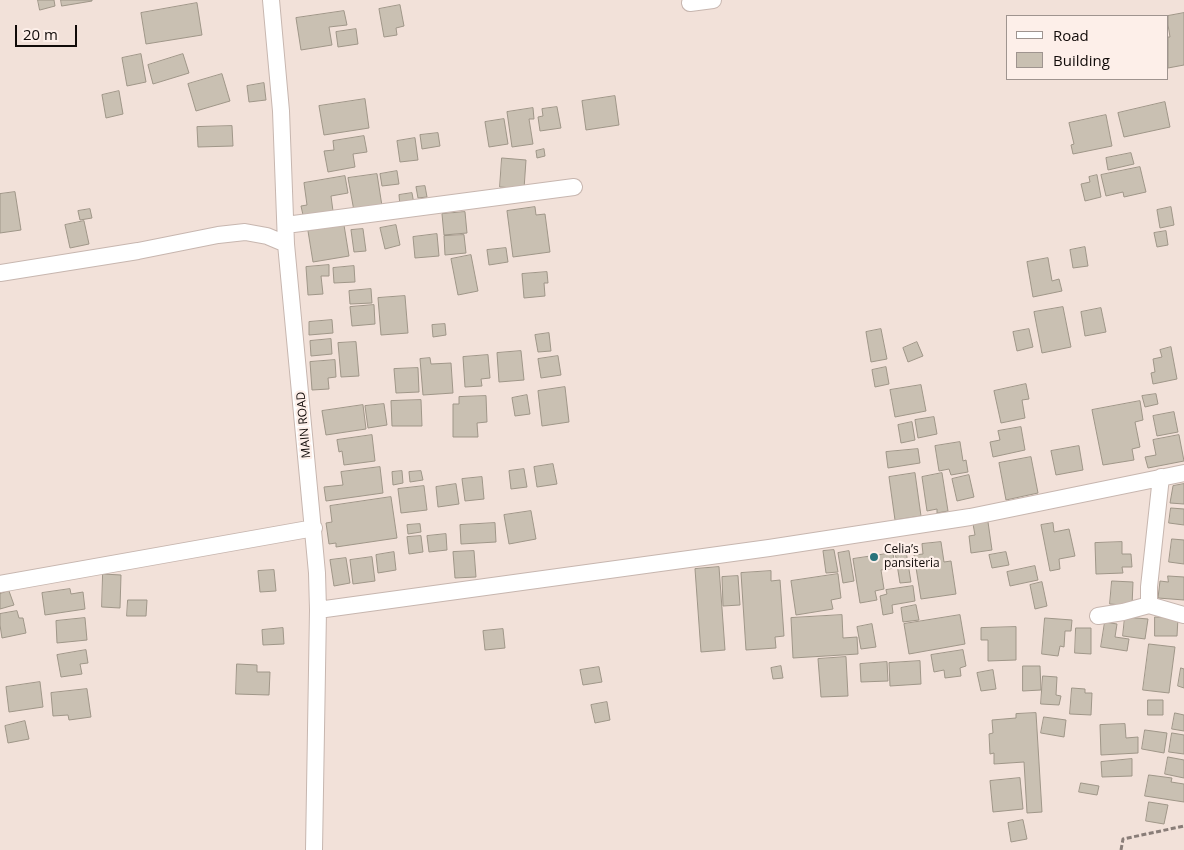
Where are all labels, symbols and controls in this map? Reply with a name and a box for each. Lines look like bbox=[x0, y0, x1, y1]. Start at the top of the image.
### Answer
scale bar bbox=[18, 15, 80, 47]
legend bbox=[1006, 15, 1169, 80]
text: 20 m bbox=[23, 24, 58, 44]
text: Road bbox=[1053, 25, 1089, 45]
text: Building bbox=[1053, 50, 1110, 70]
street label: MAIN ROAD bbox=[294, 391, 314, 459]
place label: Celia’s pansiteria bbox=[884, 543, 940, 571]
marker: Celia’s pansiteria bbox=[868, 551, 880, 563]

